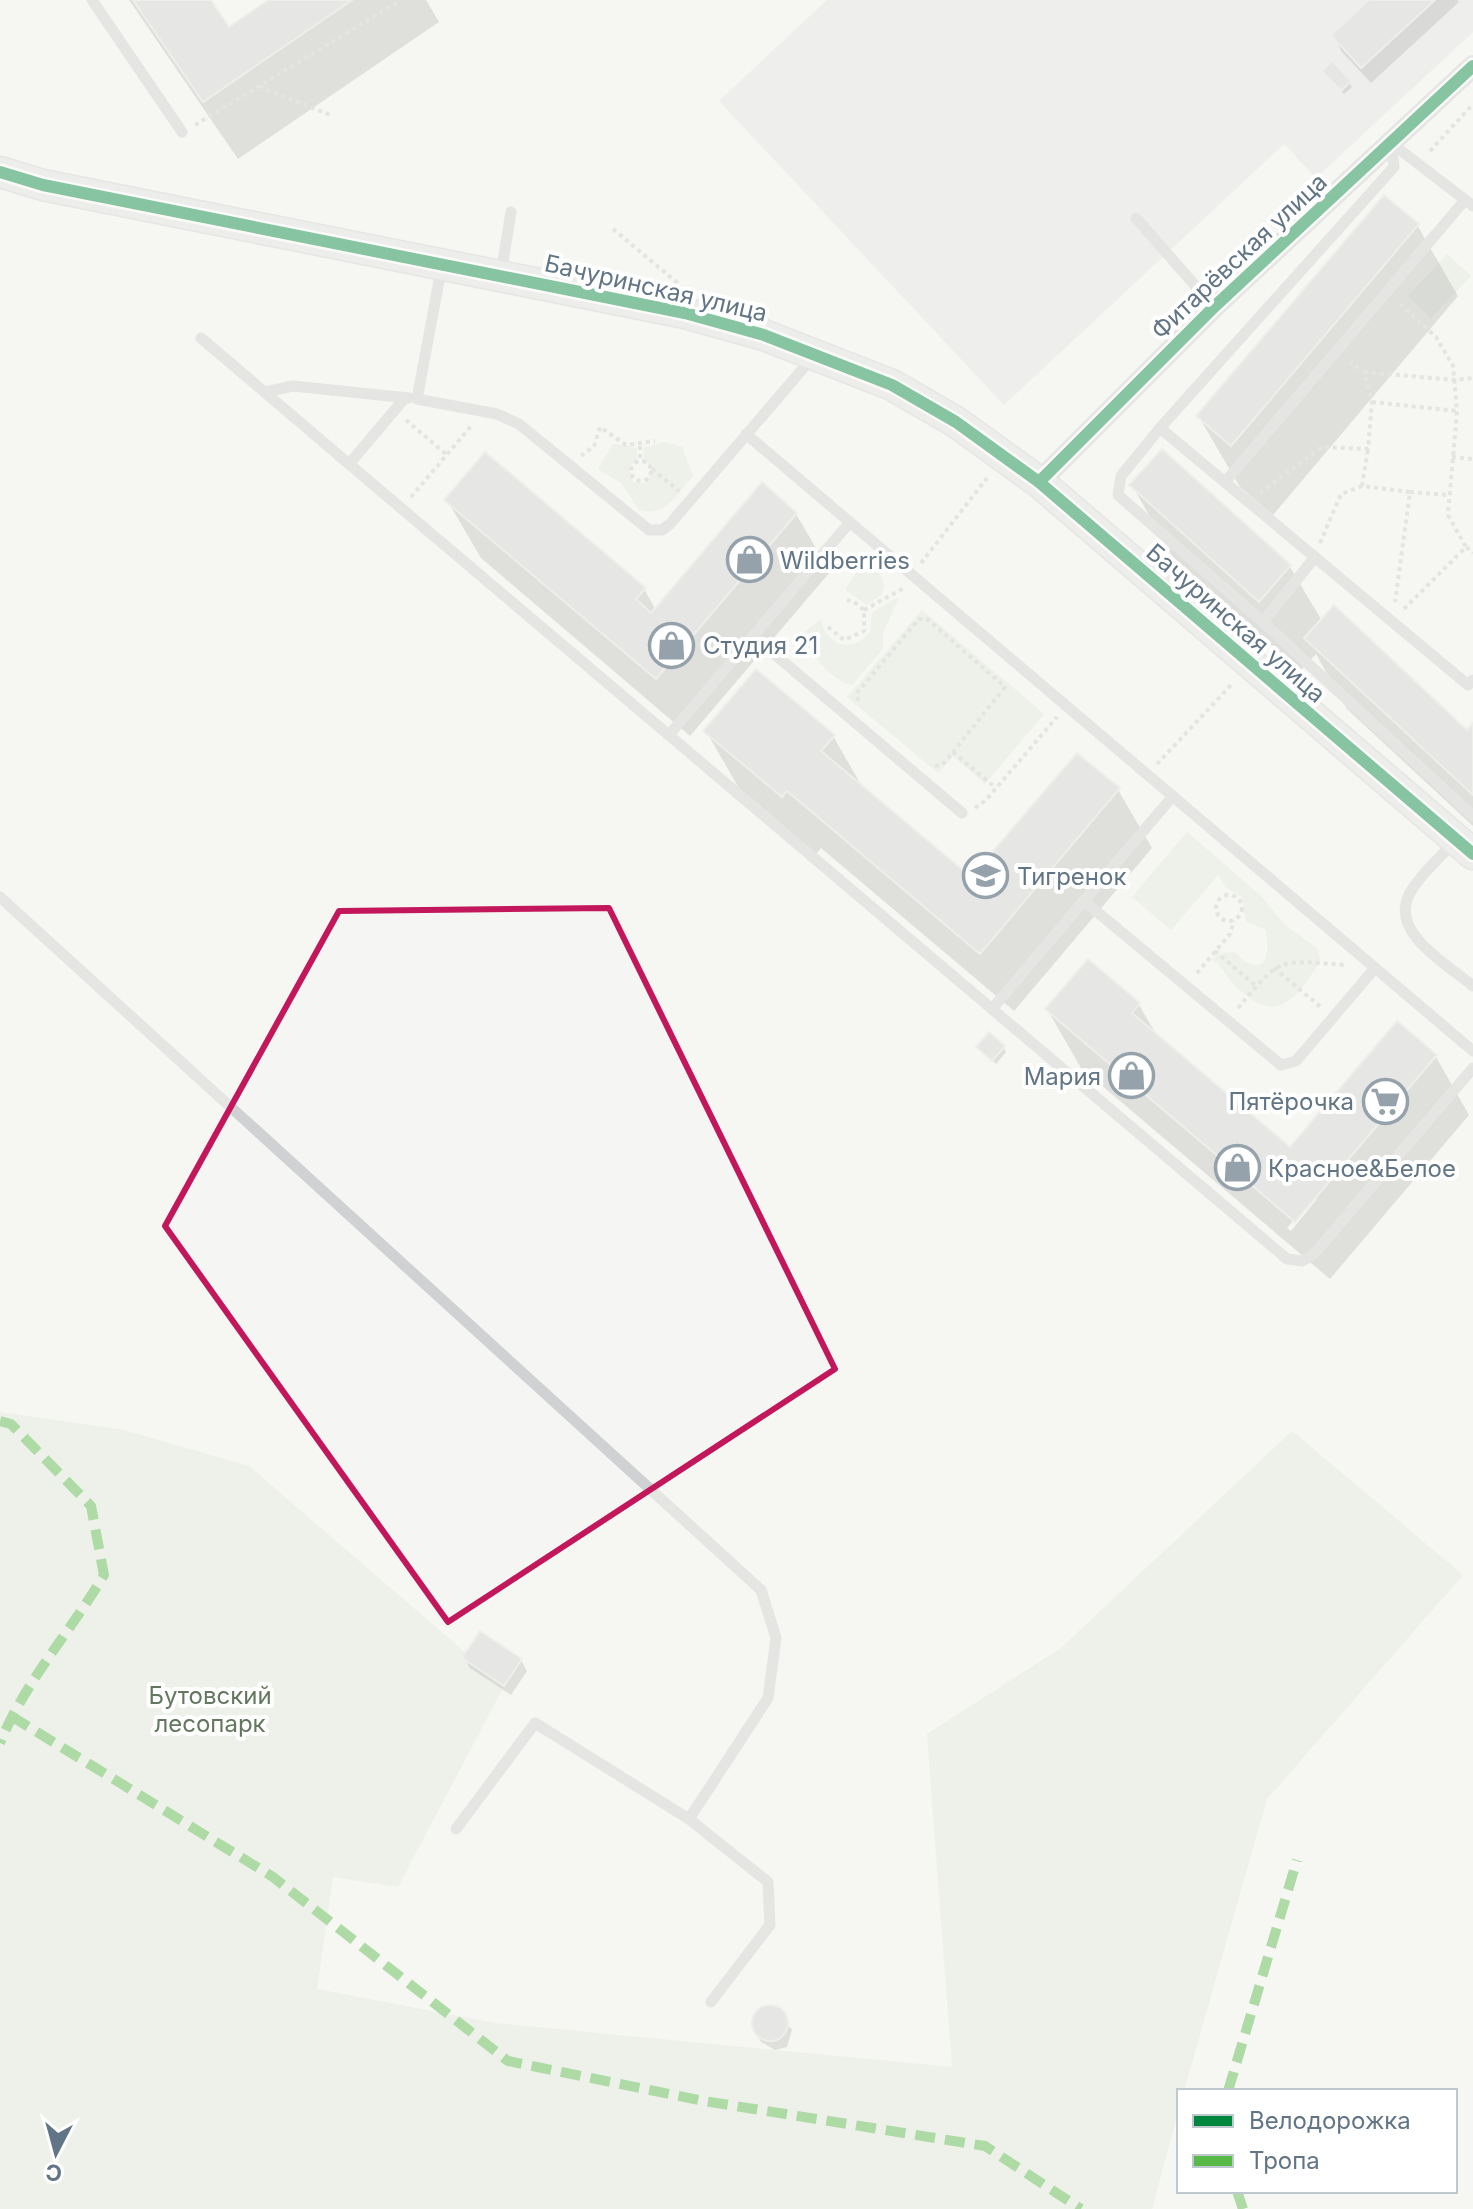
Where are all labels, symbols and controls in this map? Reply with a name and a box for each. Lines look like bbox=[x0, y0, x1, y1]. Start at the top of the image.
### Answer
street label: Фитарёвская улица bbox=[1145, 167, 1333, 345]
street label: Бачуринская улица bbox=[542, 248, 770, 328]
shop icon: Wildberries bbox=[725, 536, 773, 584]
street label: Бачуринская улица bbox=[1141, 537, 1331, 709]
place label: Wildberries bbox=[780, 546, 910, 575]
shop icon: Студия 21 bbox=[648, 621, 696, 669]
place label: Студия 21 bbox=[703, 631, 818, 660]
school or university icon: Тигренок bbox=[962, 852, 1010, 900]
place label: Тигренок bbox=[1017, 862, 1126, 891]
shop icon: Мария bbox=[1108, 1052, 1156, 1100]
place label: Мария bbox=[1024, 1062, 1101, 1091]
supermarket icon: Пятёрочка bbox=[1361, 1077, 1409, 1125]
place label: Пятёрочка bbox=[1228, 1087, 1354, 1116]
shop icon: Красное&Белое bbox=[1213, 1144, 1261, 1192]
place label: Красное&Белое bbox=[1268, 1154, 1456, 1183]
park label: Бутовский лесопарк bbox=[148, 1681, 272, 1738]
legend bbox=[1177, 2089, 1457, 2193]
text: Велодорожка bbox=[1249, 2106, 1411, 2135]
north arrow bbox=[16, 2113, 96, 2193]
text: Тропа bbox=[1249, 2146, 1320, 2175]
text: С bbox=[44, 2159, 63, 2187]

